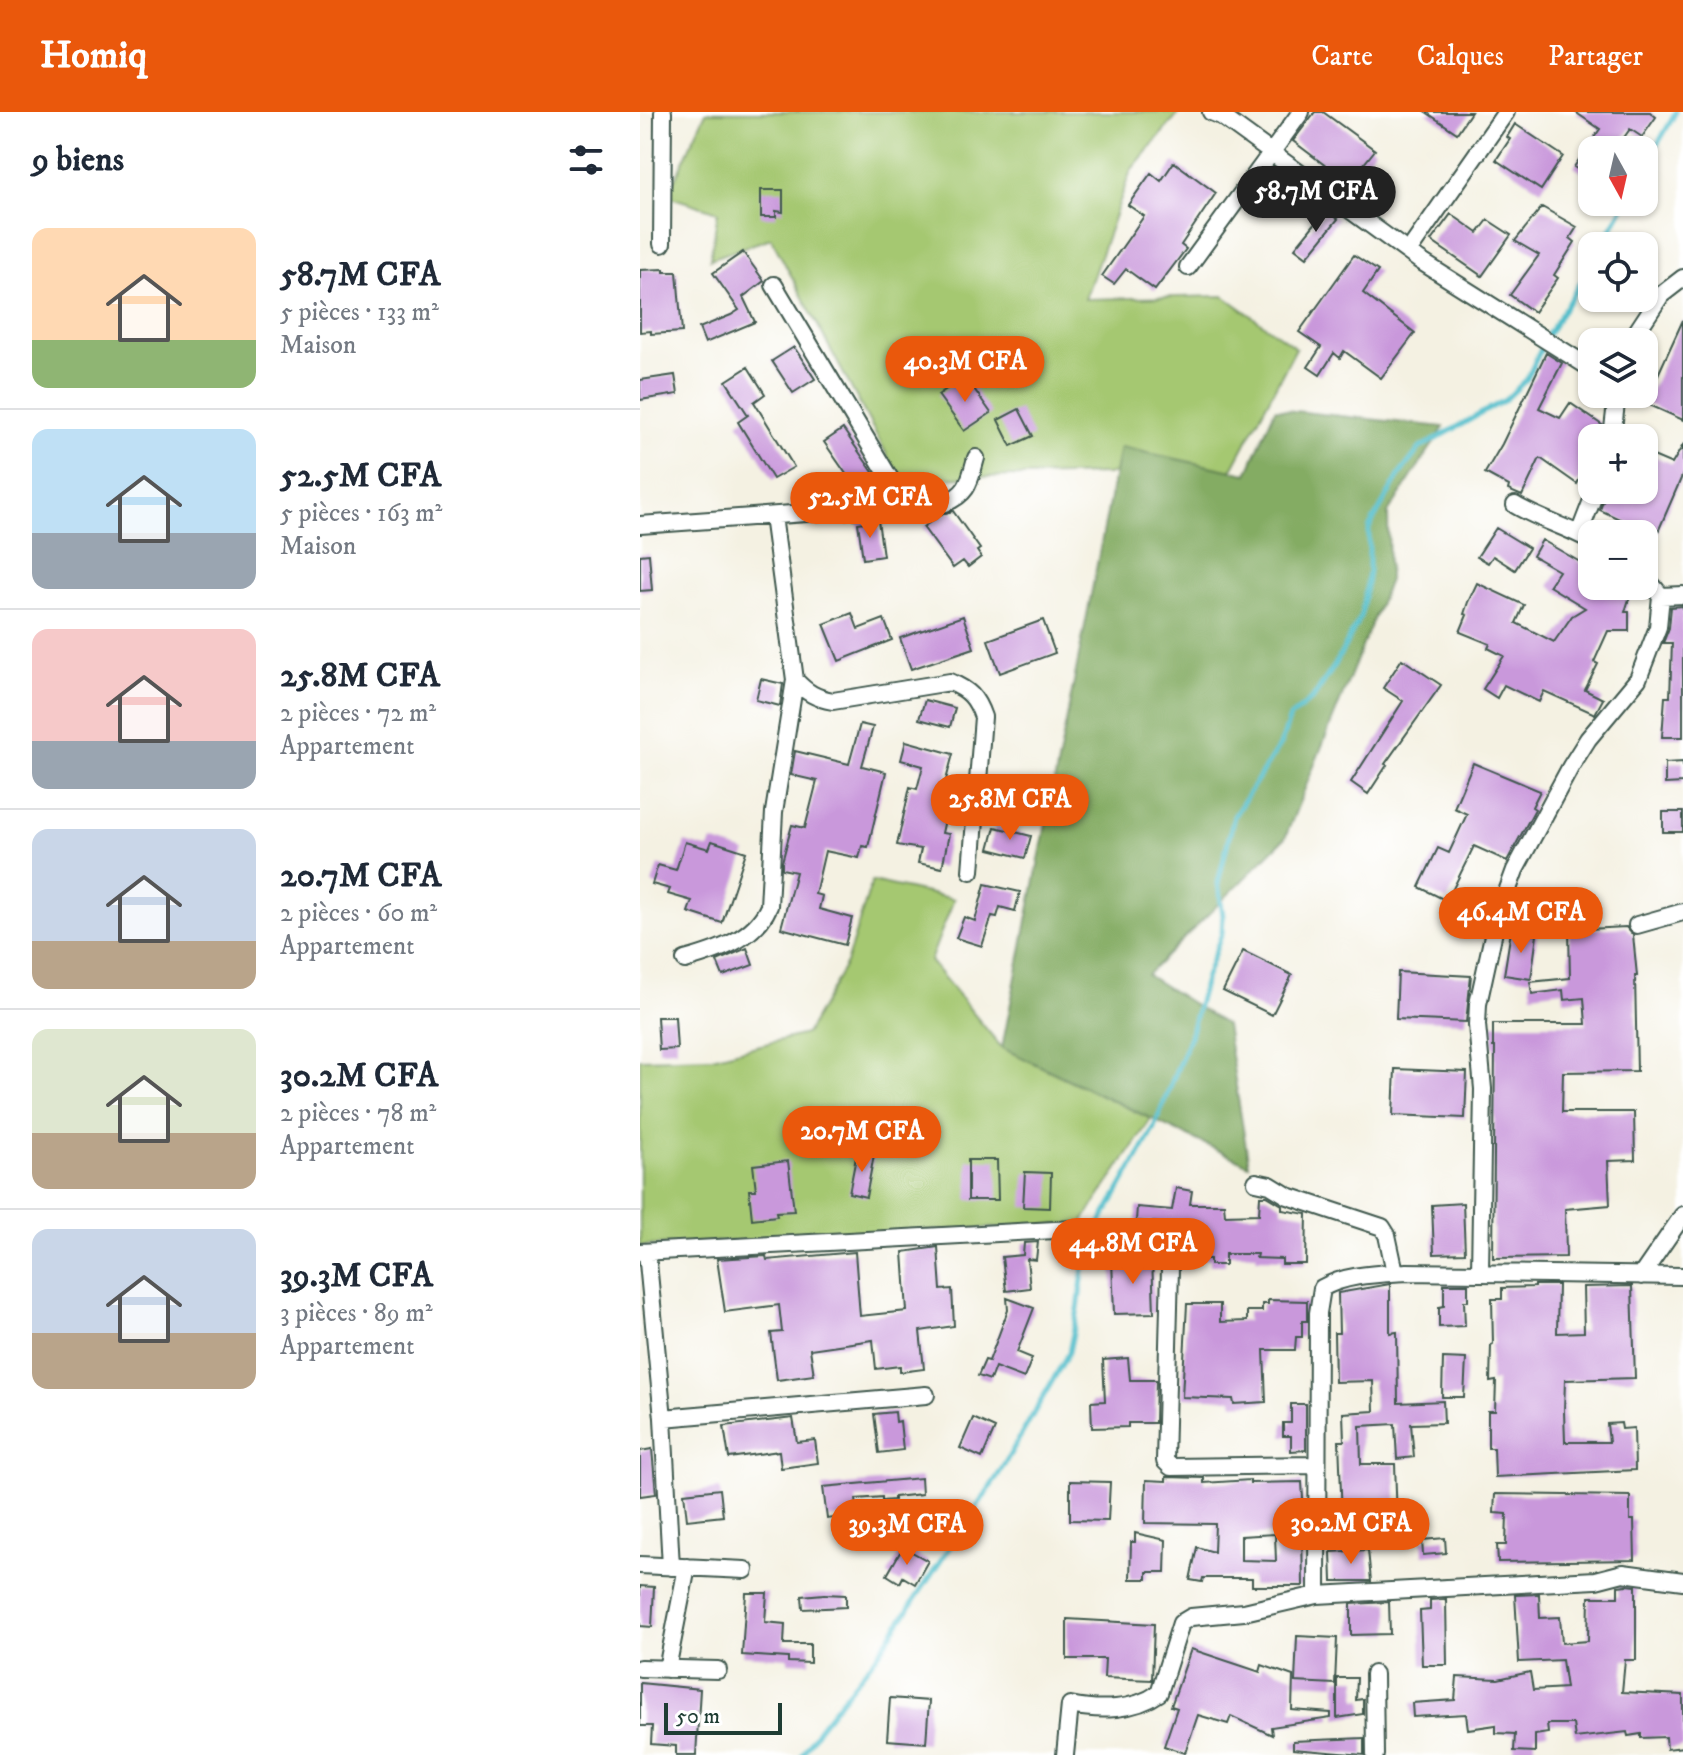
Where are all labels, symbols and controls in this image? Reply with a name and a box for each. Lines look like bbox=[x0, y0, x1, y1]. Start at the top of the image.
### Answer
text: Homiq bbox=[40, 32, 147, 80]
text: Carte bbox=[1311, 39, 1373, 74]
text: Calques bbox=[1417, 39, 1504, 74]
text: Partager bbox=[1548, 39, 1643, 74]
north arrow bbox=[1578, 136, 1658, 216]
map controls bbox=[1578, 136, 1658, 600]
icon: filters bbox=[564, 138, 608, 182]
text: 9 biens bbox=[32, 139, 124, 181]
pin: 58.7M CFA bbox=[1224, 166, 1408, 234]
text: 58.7M CFA bbox=[1255, 175, 1377, 208]
button: locate bbox=[1578, 232, 1658, 312]
text: 58.7M CFA bbox=[280, 254, 440, 296]
icon: home bbox=[96, 260, 192, 356]
text: 5 pièces · 133 m² bbox=[280, 296, 439, 329]
button: layers bbox=[1578, 328, 1658, 408]
text: Maison bbox=[280, 329, 356, 362]
pin: 40.3M CFA bbox=[873, 336, 1057, 404]
text: 40.3M CFA bbox=[903, 345, 1027, 378]
button: + bbox=[1578, 424, 1658, 504]
text: 52.5M CFA bbox=[280, 455, 441, 497]
icon: home bbox=[96, 461, 192, 557]
pin: 52.5M CFA bbox=[778, 472, 962, 540]
text: 52.5M CFA bbox=[808, 481, 932, 514]
text: 5 pièces · 163 m² bbox=[280, 497, 443, 530]
button: − bbox=[1578, 520, 1658, 600]
text: Maison bbox=[280, 530, 356, 563]
text: 25.8M CFA bbox=[280, 655, 440, 697]
icon: home bbox=[96, 661, 192, 757]
text: 2 pièces · 72 m² bbox=[280, 697, 436, 730]
text: Appartement bbox=[280, 730, 414, 763]
pin: 25.8M CFA bbox=[918, 774, 1102, 842]
text: 25.8M CFA bbox=[949, 783, 1071, 816]
text: 20.7M CFA bbox=[280, 855, 441, 897]
icon: home bbox=[96, 861, 192, 957]
pin: 46.4M CFA bbox=[1429, 887, 1613, 955]
text: 46.4M CFA bbox=[1457, 896, 1585, 929]
text: 2 pièces · 60 m² bbox=[280, 897, 437, 930]
text: Appartement bbox=[280, 930, 414, 963]
text: 30.2M CFA bbox=[280, 1055, 438, 1097]
icon: home bbox=[96, 1061, 192, 1157]
text: 2 pièces · 78 m² bbox=[280, 1097, 436, 1130]
pin: 20.7M CFA bbox=[770, 1106, 954, 1174]
text: 20.7M CFA bbox=[800, 1115, 924, 1148]
text: Appartement bbox=[280, 1130, 414, 1163]
pin: 44.8M CFA bbox=[1041, 1218, 1225, 1286]
text: 44.8M CFA bbox=[1069, 1227, 1197, 1260]
text: 39.3M CFA bbox=[280, 1255, 433, 1297]
icon: home bbox=[96, 1261, 192, 1357]
text: 3 pièces · 89 m² bbox=[280, 1297, 433, 1330]
text: Appartement bbox=[280, 1330, 414, 1363]
pin: 30.2M CFA bbox=[1259, 1498, 1443, 1566]
pin: 39.3M CFA bbox=[815, 1499, 999, 1567]
text: 30.2M CFA bbox=[1290, 1507, 1412, 1540]
text: 39.3M CFA bbox=[849, 1508, 965, 1541]
scale bar bbox=[664, 1699, 782, 1735]
text: 50 m bbox=[676, 1703, 720, 1730]

